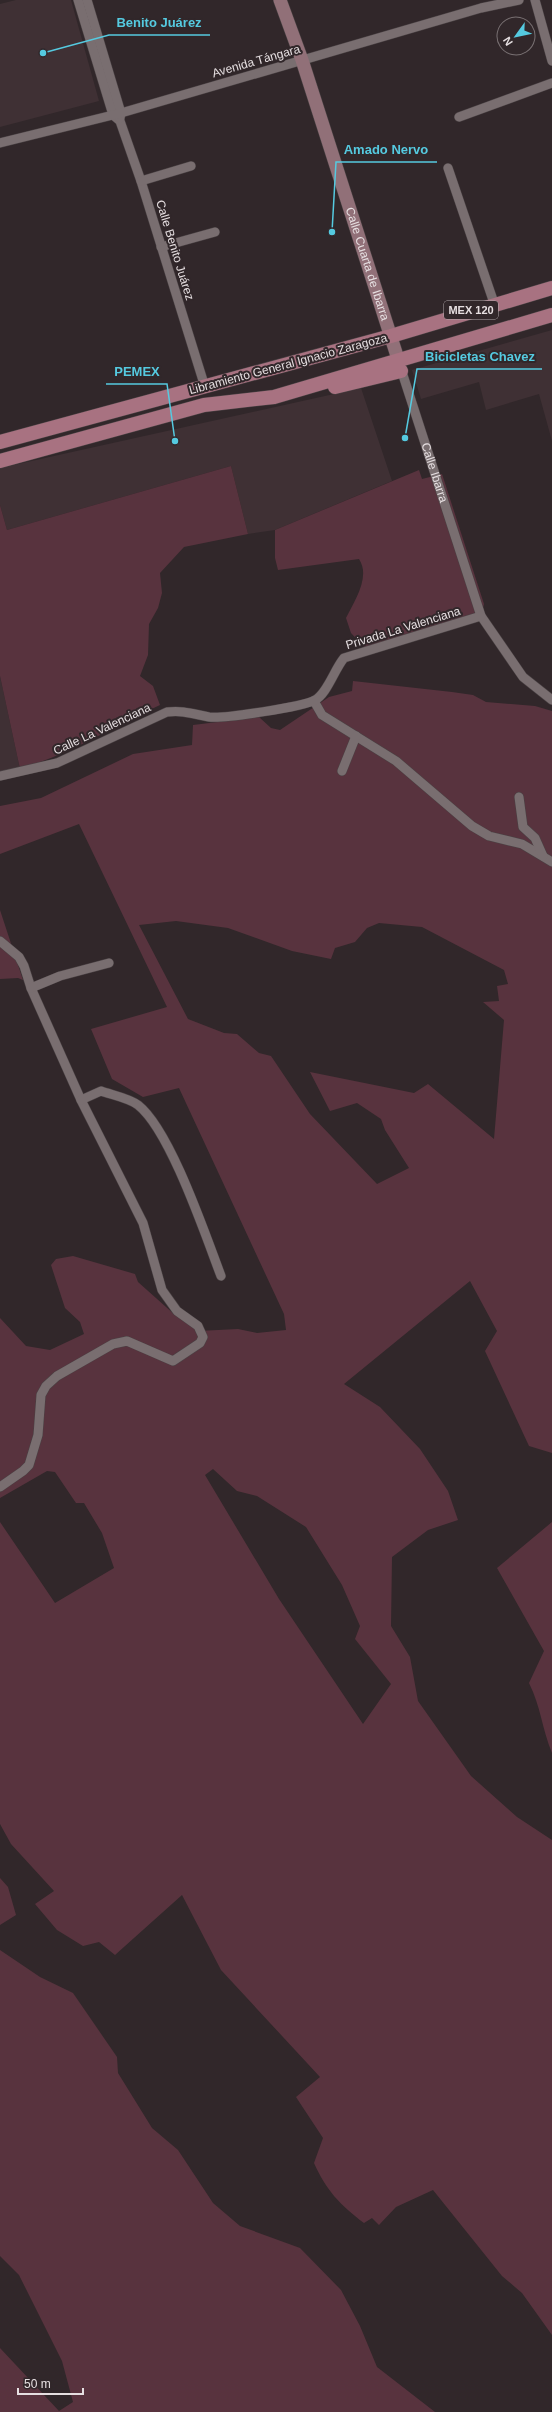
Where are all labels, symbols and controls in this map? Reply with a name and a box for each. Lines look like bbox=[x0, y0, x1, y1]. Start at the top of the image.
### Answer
callout: Benito Juárez bbox=[109, 10, 210, 35]
text: Benito Juárez bbox=[116, 15, 202, 30]
north arrow bbox=[496, 16, 536, 56]
text: N bbox=[500, 35, 515, 48]
street label: Avenida Tángara bbox=[210, 42, 302, 80]
callout: Amado Nervo bbox=[336, 137, 437, 162]
text: Amado Nervo bbox=[344, 142, 428, 157]
street label: Calle Benito Juárez bbox=[153, 198, 197, 302]
street label: Calle Cuarta de Ibarra bbox=[343, 205, 392, 323]
road number: MEX 120 bbox=[444, 301, 498, 319]
street label: Libramiento General Ignacio Zaragoza bbox=[187, 331, 389, 397]
callout: Bicicletas Chavez bbox=[417, 344, 542, 369]
text: Bicicletas Chavez bbox=[425, 349, 535, 364]
callout: PEMEX bbox=[106, 359, 167, 384]
text: PEMEX bbox=[114, 364, 160, 379]
street label: Calle Ibarra bbox=[418, 441, 451, 505]
street label: Privada La Valenciana bbox=[344, 604, 462, 652]
street label: Calle La Valenciana bbox=[51, 700, 153, 758]
scale bar bbox=[18, 2370, 83, 2396]
text: 50 m bbox=[24, 2377, 51, 2391]

